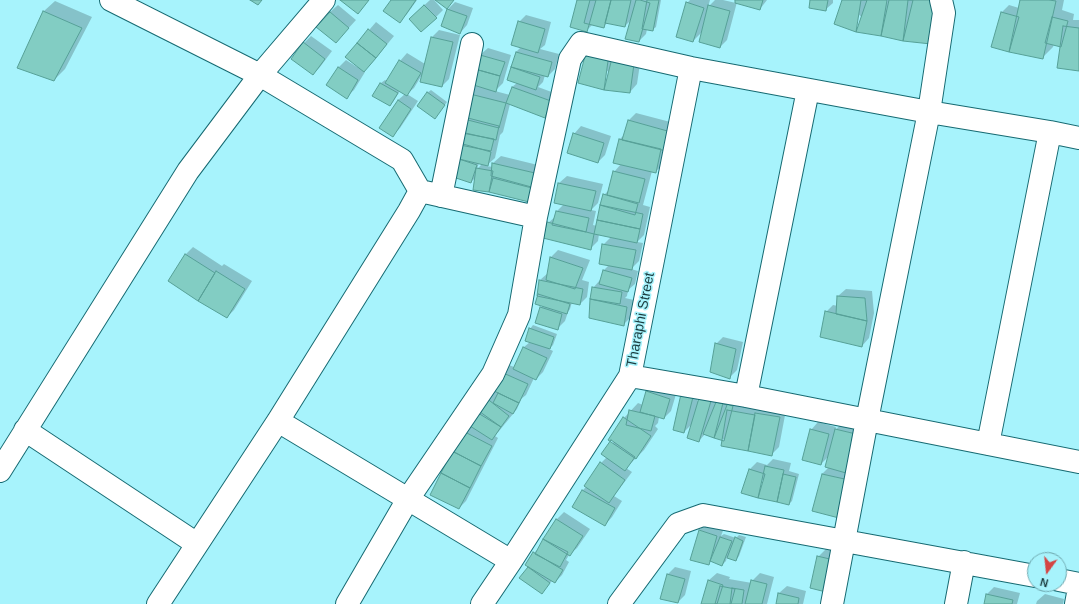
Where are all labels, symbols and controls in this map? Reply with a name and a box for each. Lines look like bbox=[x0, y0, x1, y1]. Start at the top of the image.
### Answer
street label: Tharaphi Street bbox=[624, 271, 658, 369]
north arrow bbox=[1027, 552, 1067, 592]
text: N bbox=[1039, 576, 1050, 589]

